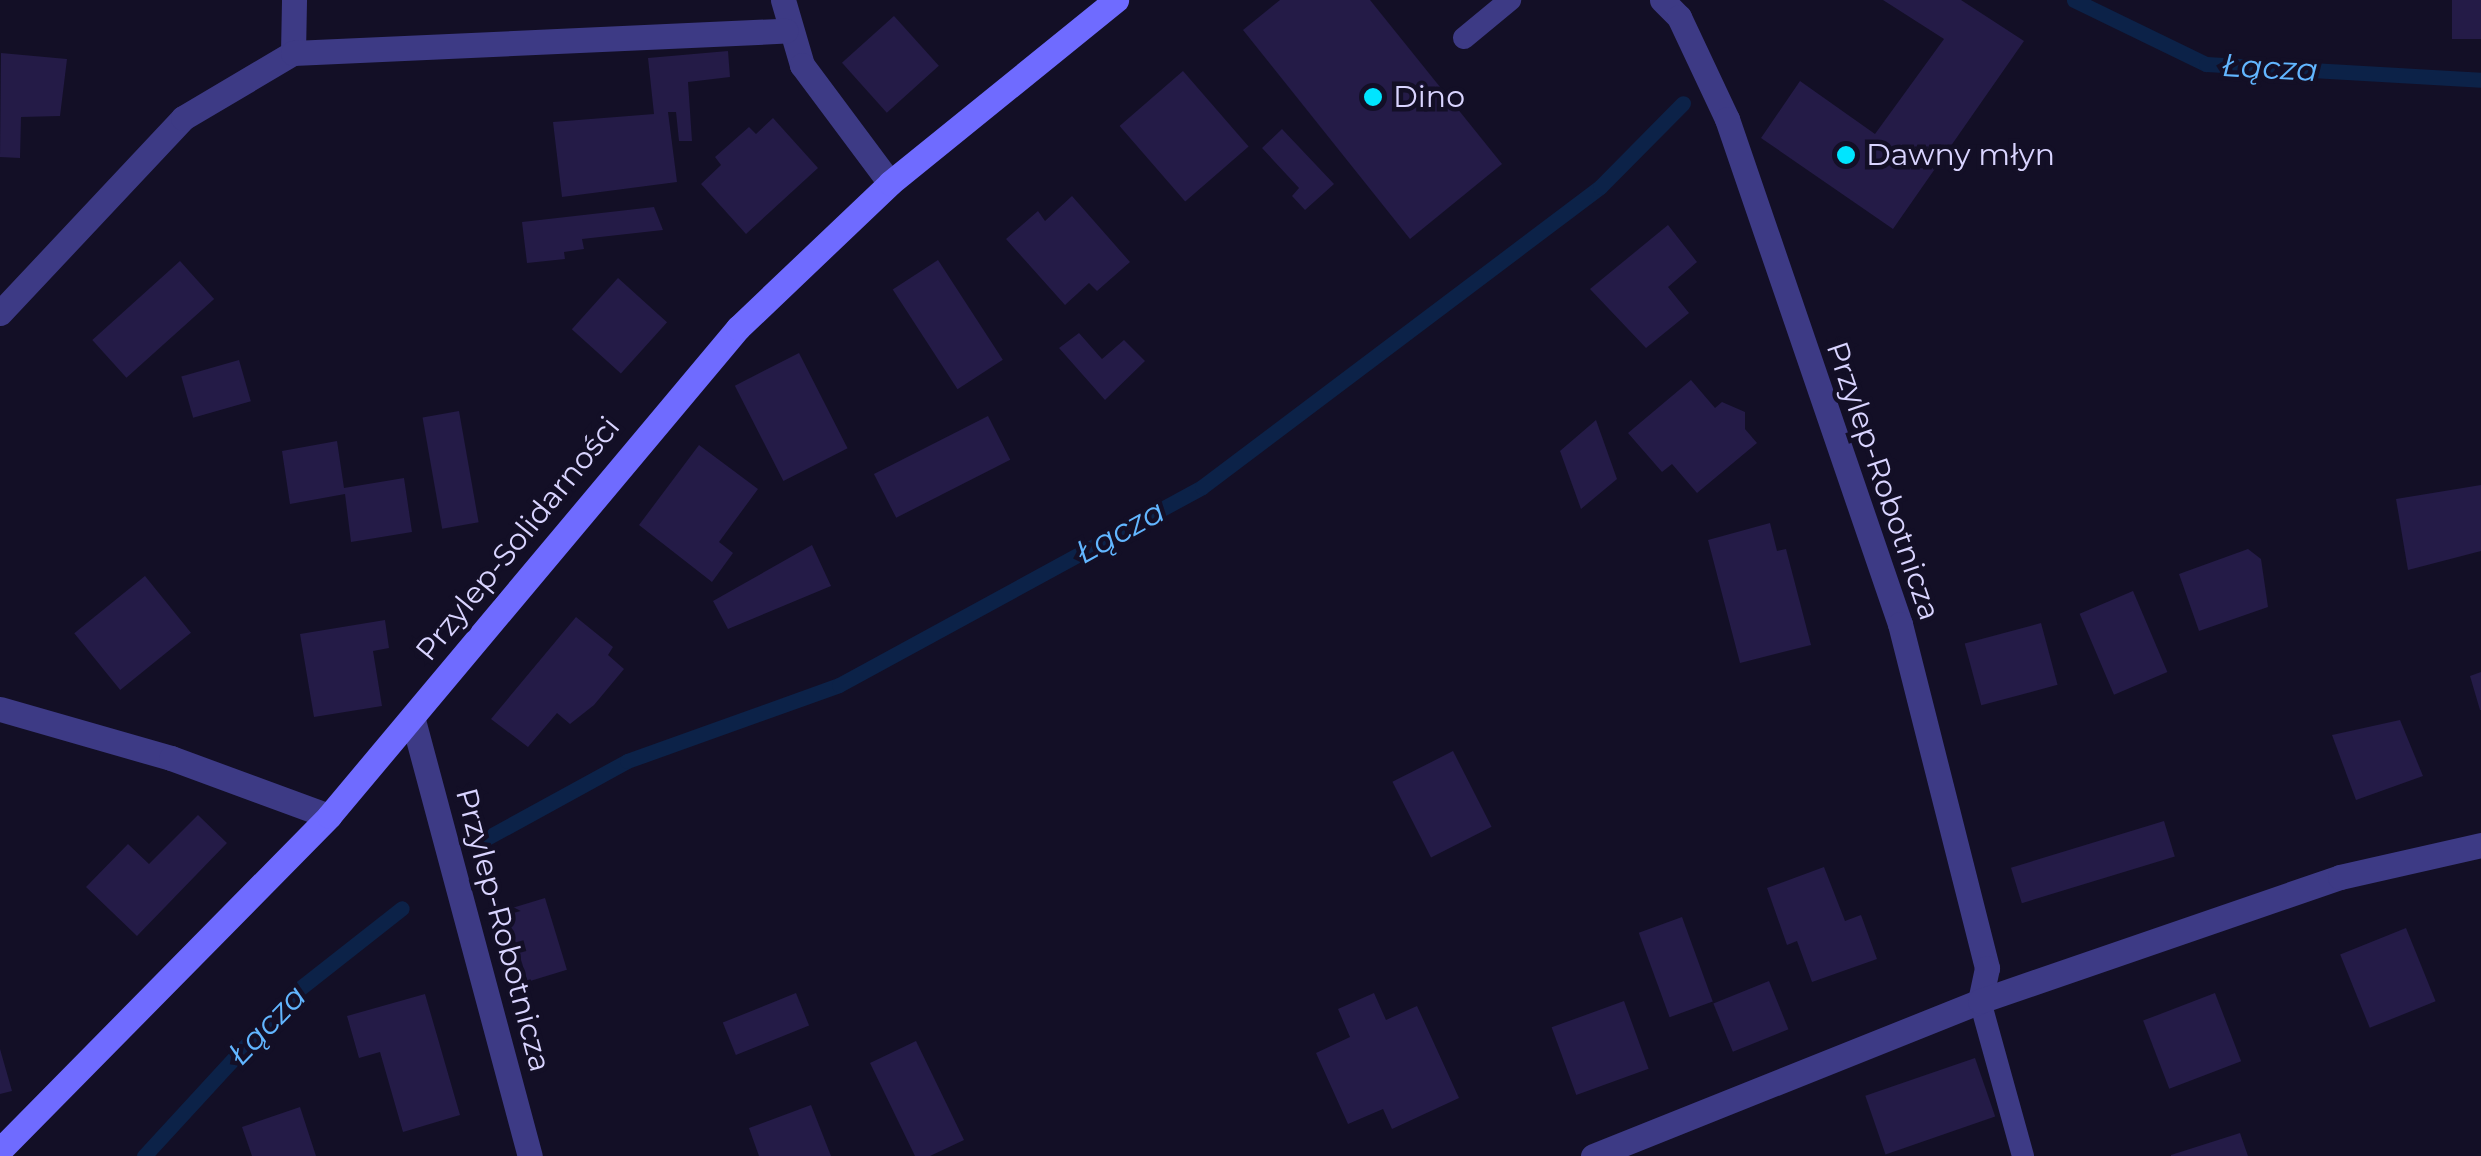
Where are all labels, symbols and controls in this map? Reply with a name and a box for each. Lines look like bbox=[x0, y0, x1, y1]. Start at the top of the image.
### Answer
water label: Łącza bbox=[2221, 46, 2319, 90]
place label: Dino bbox=[1393, 79, 1465, 115]
marker: Dino bbox=[1362, 86, 1384, 108]
place label: Dawny młyn bbox=[1866, 137, 2055, 173]
marker: Dawny młyn bbox=[1835, 144, 1857, 166]
street label: Przylep-Robotnicza bbox=[1818, 337, 1948, 625]
street label: Przylep-Solidarności bbox=[409, 410, 627, 668]
water label: Łącza bbox=[1069, 492, 1171, 572]
street label: Przylep-Robotnicza bbox=[448, 784, 558, 1076]
water label: Łącza bbox=[220, 977, 314, 1073]

